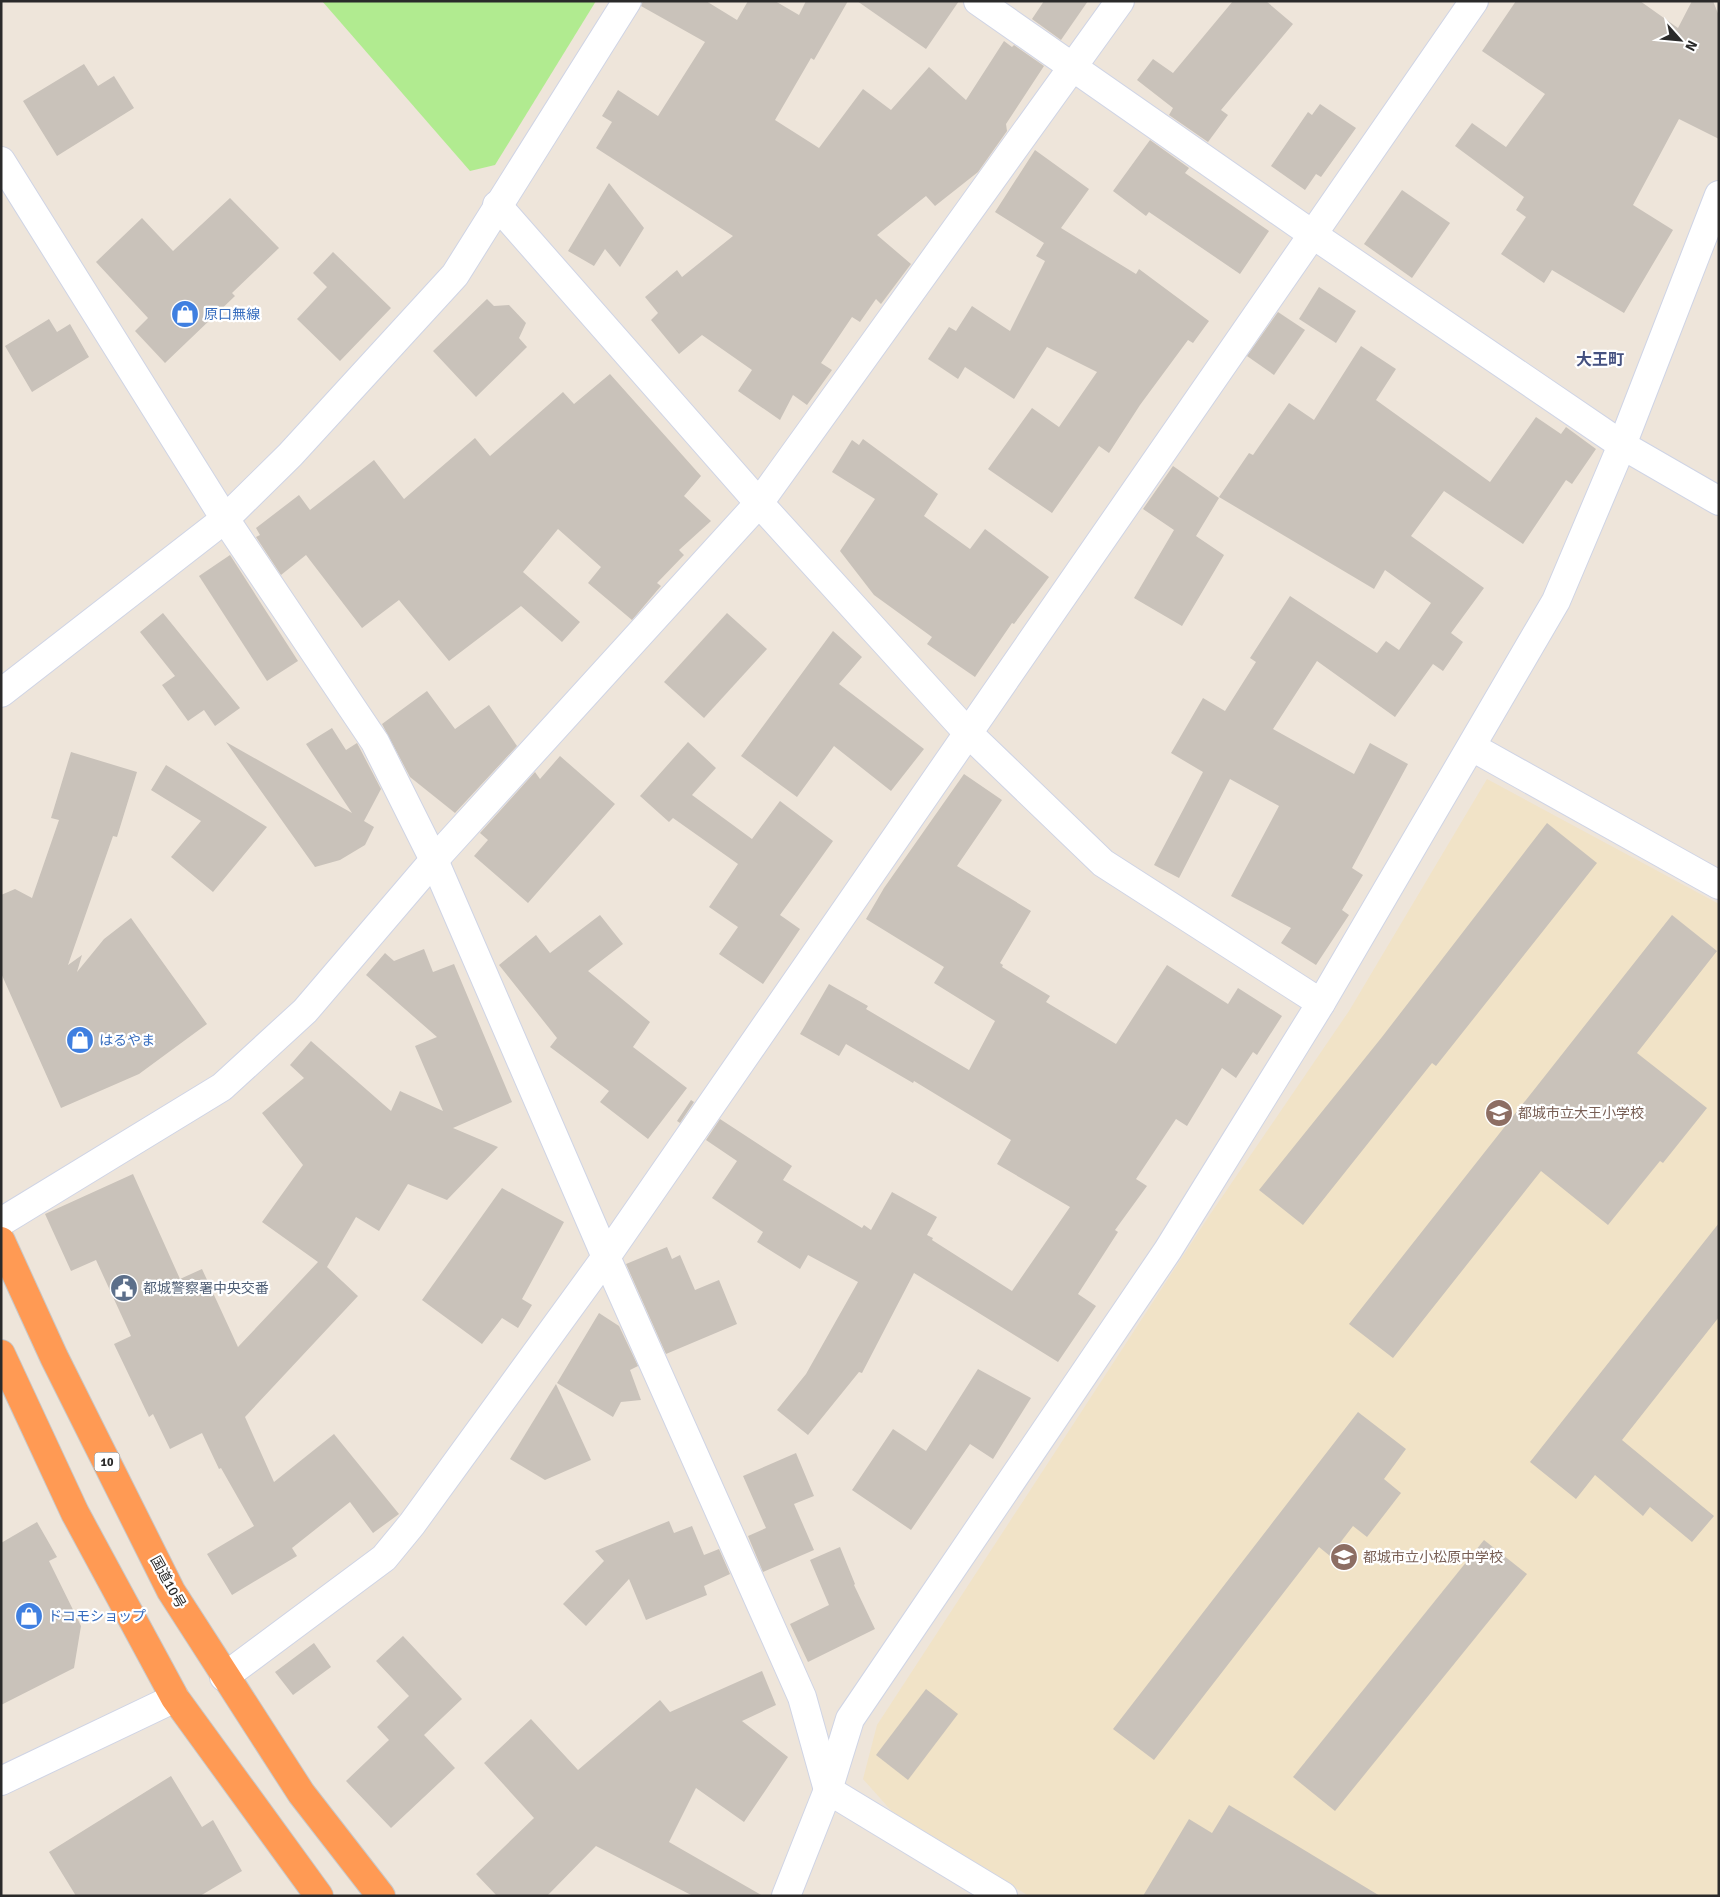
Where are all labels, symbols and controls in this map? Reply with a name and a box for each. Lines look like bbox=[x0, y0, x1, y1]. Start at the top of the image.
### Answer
north arrow bbox=[1655, 15, 1705, 65]
text: N bbox=[1681, 37, 1701, 54]
shop icon: 原口無線 bbox=[170, 299, 200, 329]
place label: 原口無線 bbox=[204, 306, 260, 323]
district label: 大王町 bbox=[1576, 350, 1624, 370]
shop icon: はるやま bbox=[65, 1025, 95, 1055]
place label: はるやま bbox=[99, 1032, 155, 1049]
school or university icon: 都城市立大王小学校 bbox=[1484, 1098, 1514, 1128]
place label: 都城市立大王小学校 bbox=[1518, 1105, 1644, 1122]
public building icon: 都城警察署中央交番 bbox=[109, 1273, 139, 1303]
place label: 都城警察署中央交番 bbox=[143, 1280, 269, 1297]
road number: 10 bbox=[94, 1452, 120, 1471]
school or university icon: 都城市立小松原中学校 bbox=[1329, 1542, 1359, 1572]
place label: 都城市立小松原中学校 bbox=[1363, 1549, 1503, 1566]
street label: 国道10号 bbox=[147, 1553, 189, 1611]
shop icon: ドコモショップ bbox=[14, 1601, 44, 1631]
place label: ドコモショップ bbox=[48, 1608, 146, 1625]

